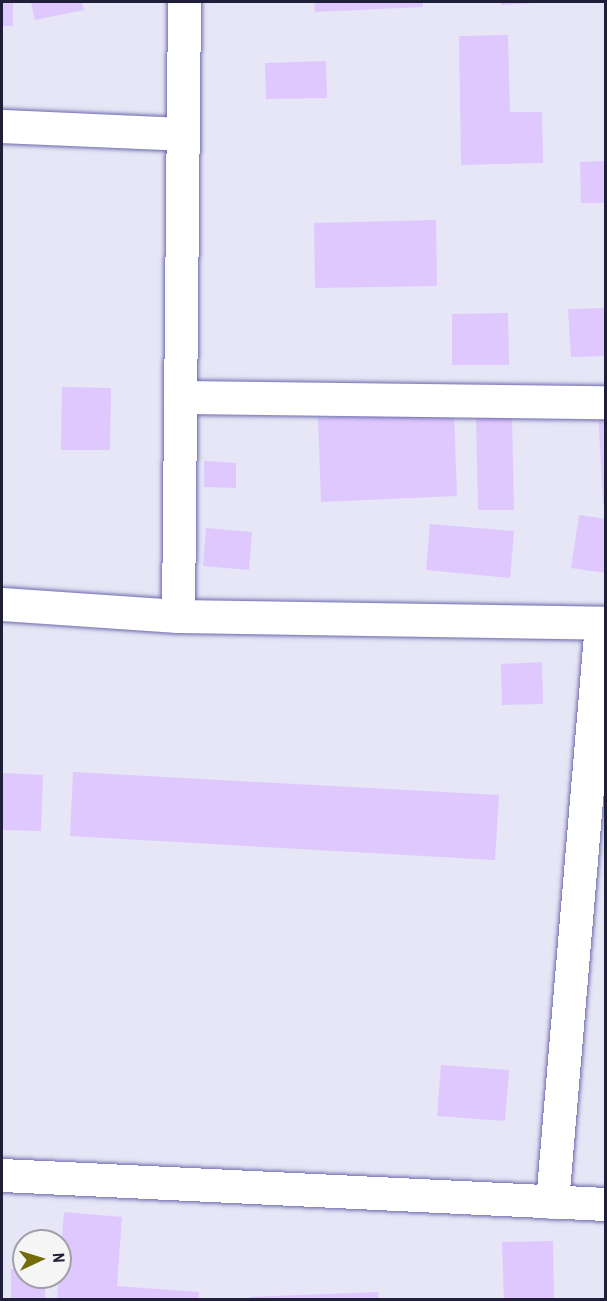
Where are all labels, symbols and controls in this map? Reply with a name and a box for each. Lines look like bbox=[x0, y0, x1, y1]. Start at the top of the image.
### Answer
north arrow bbox=[12, 1229, 72, 1289]
text: N bbox=[49, 1252, 68, 1263]

